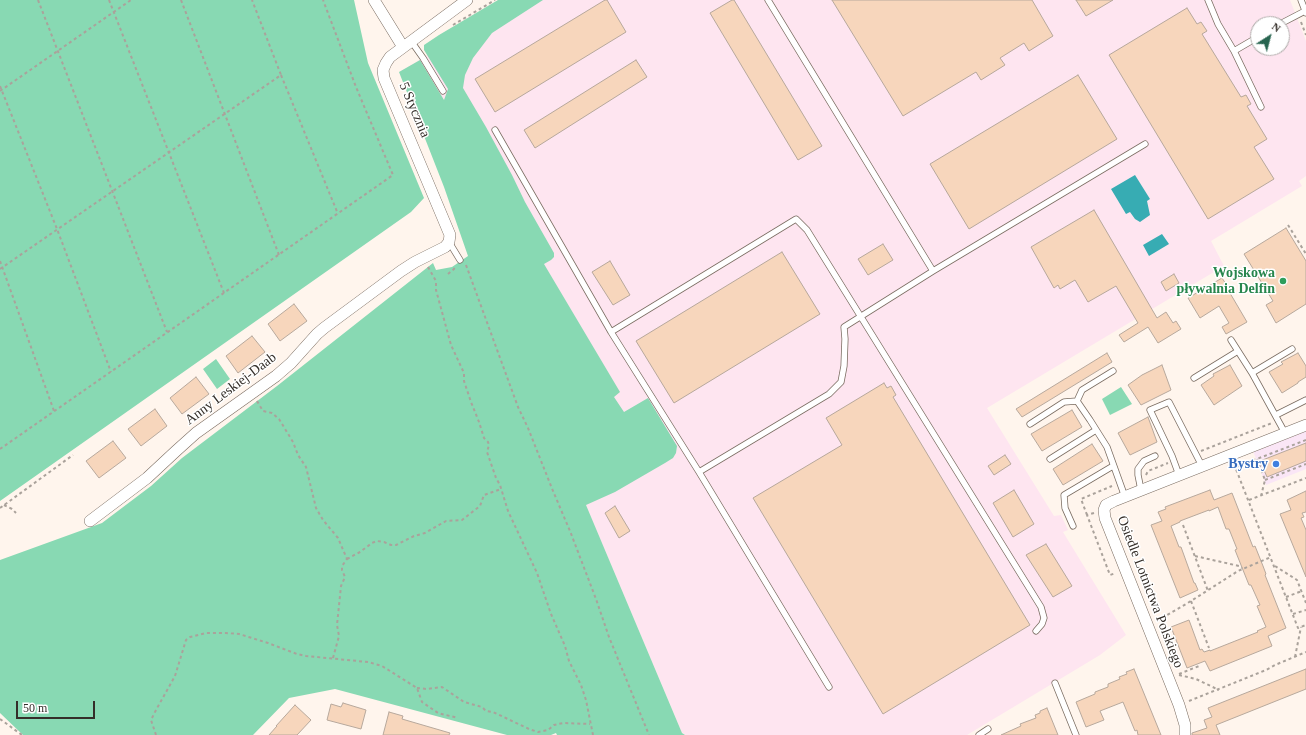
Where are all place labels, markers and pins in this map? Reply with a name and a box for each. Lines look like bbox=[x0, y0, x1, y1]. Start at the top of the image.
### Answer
place label: Wojskowa pływalnia Delfin bbox=[1177, 265, 1275, 298]
marker: Wojskowa pływalnia Delfin bbox=[1278, 276, 1288, 286]
place label: Bystry bbox=[1228, 456, 1268, 472]
marker: Bystry bbox=[1271, 459, 1281, 469]

